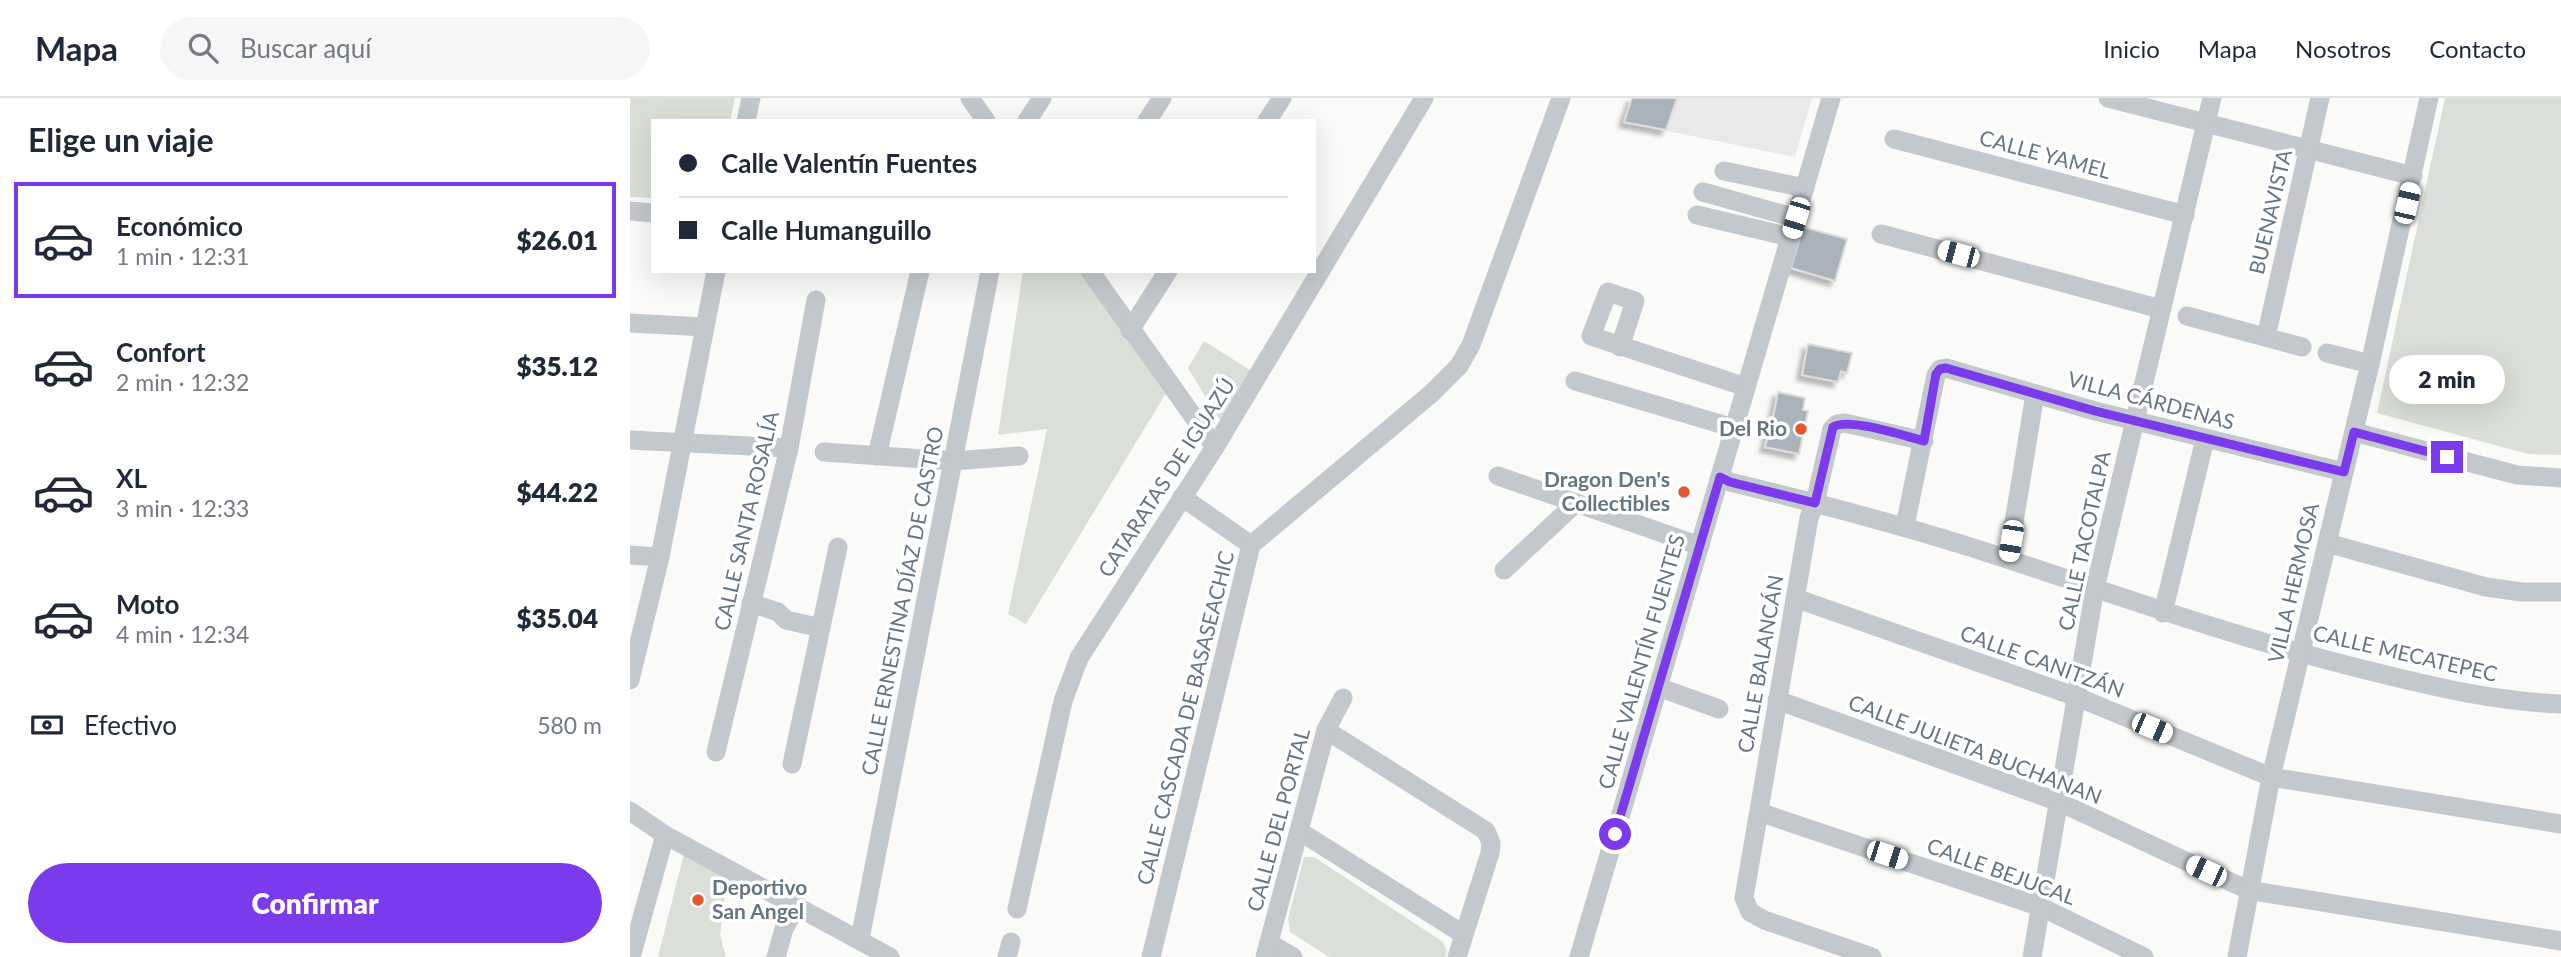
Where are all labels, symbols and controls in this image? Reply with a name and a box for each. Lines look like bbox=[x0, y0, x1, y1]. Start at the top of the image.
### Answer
search box bbox=[160, 17, 650, 80]
text: Mapa bbox=[35, 28, 118, 68]
icon: search bbox=[184, 29, 222, 67]
text: Buscar aquí bbox=[240, 32, 371, 64]
text: Inicio bbox=[2103, 34, 2160, 63]
text: Mapa bbox=[2198, 34, 2257, 63]
text: Nosotros bbox=[2295, 34, 2391, 63]
text: Contacto bbox=[2429, 34, 2526, 63]
text: Elige un viaje bbox=[28, 120, 213, 159]
street label: CALLE YAMEL bbox=[1977, 124, 2114, 183]
street label: BUENAVISTA bbox=[2243, 146, 2296, 276]
text: Calle Valentín Fuentes bbox=[721, 147, 977, 179]
car bbox=[2393, 180, 2422, 226]
car bbox=[1780, 195, 1813, 241]
icon: car bbox=[32, 209, 95, 272]
text: Económico bbox=[116, 210, 243, 242]
text: Calle Humanguillo bbox=[721, 214, 931, 246]
text: $26.01 bbox=[516, 224, 598, 256]
car bbox=[1935, 238, 1982, 270]
text: 1 min · 12:31 bbox=[116, 242, 249, 270]
icon: car bbox=[32, 335, 95, 398]
text: Confort bbox=[116, 336, 206, 368]
text: $35.12 bbox=[516, 350, 598, 382]
callout: 2 min bbox=[2389, 356, 2505, 404]
street label: VILLA CÁRDENAS bbox=[2065, 365, 2238, 434]
text: 2 min bbox=[2418, 365, 2476, 393]
text: 2 min · 12:32 bbox=[116, 368, 249, 396]
street label: CATARATAS DE IGUAZÚ bbox=[1092, 373, 1239, 581]
street label: CALLE SANTA ROSALÍA bbox=[708, 408, 783, 633]
place label: Del Rio bbox=[1719, 415, 1787, 440]
marker: Del Rio bbox=[1793, 421, 1809, 437]
street label: CALLE ERNESTINA DÍAZ DE CASTRO bbox=[855, 424, 948, 777]
route end bbox=[2431, 441, 2463, 473]
street label: CALLE TACOTALPA bbox=[2052, 448, 2115, 633]
icon: car bbox=[32, 461, 95, 524]
text: XL bbox=[116, 462, 147, 494]
place label: Dragon Den's Collectibles bbox=[1544, 466, 1670, 515]
text: $44.22 bbox=[516, 476, 598, 508]
marker: Dragon Den's Collectibles bbox=[1676, 484, 1692, 500]
text: 3 min · 12:33 bbox=[116, 494, 249, 522]
street label: VILLA HERMOSA bbox=[2262, 499, 2323, 665]
car bbox=[1998, 519, 2025, 563]
street label: CALLE VALENTÍN FUENTES bbox=[1592, 531, 1689, 792]
street label: CALLE CASCADA DE BASASEACHIC bbox=[1131, 548, 1238, 887]
street label: CALLE BALANCÁN bbox=[1732, 573, 1787, 755]
icon: car bbox=[32, 587, 95, 650]
text: Moto bbox=[116, 588, 179, 620]
text: $35.04 bbox=[516, 602, 598, 634]
street label: CALLE CANITZÁN bbox=[1957, 619, 2128, 702]
street label: CALLE MECATEPEC bbox=[2311, 619, 2500, 686]
text: 4 min · 12:34 bbox=[116, 620, 249, 648]
street label: CALLE JULIETA BUCHANAN bbox=[1845, 689, 2106, 809]
icon: cash bbox=[28, 706, 66, 744]
text: Efectivo bbox=[84, 709, 177, 741]
car bbox=[2129, 710, 2176, 746]
text: 580 m bbox=[537, 711, 602, 739]
street label: CALLE DEL PORTAL bbox=[1241, 725, 1314, 914]
route start bbox=[1599, 818, 1631, 850]
street label: CALLE BEJUCAL bbox=[1924, 832, 2079, 909]
car bbox=[1864, 839, 1911, 871]
car bbox=[2183, 853, 2230, 889]
button: Confirmar bbox=[28, 863, 602, 943]
place label: Deportivo San Angel bbox=[712, 874, 807, 923]
marker: Deportivo San Angel bbox=[690, 892, 706, 908]

